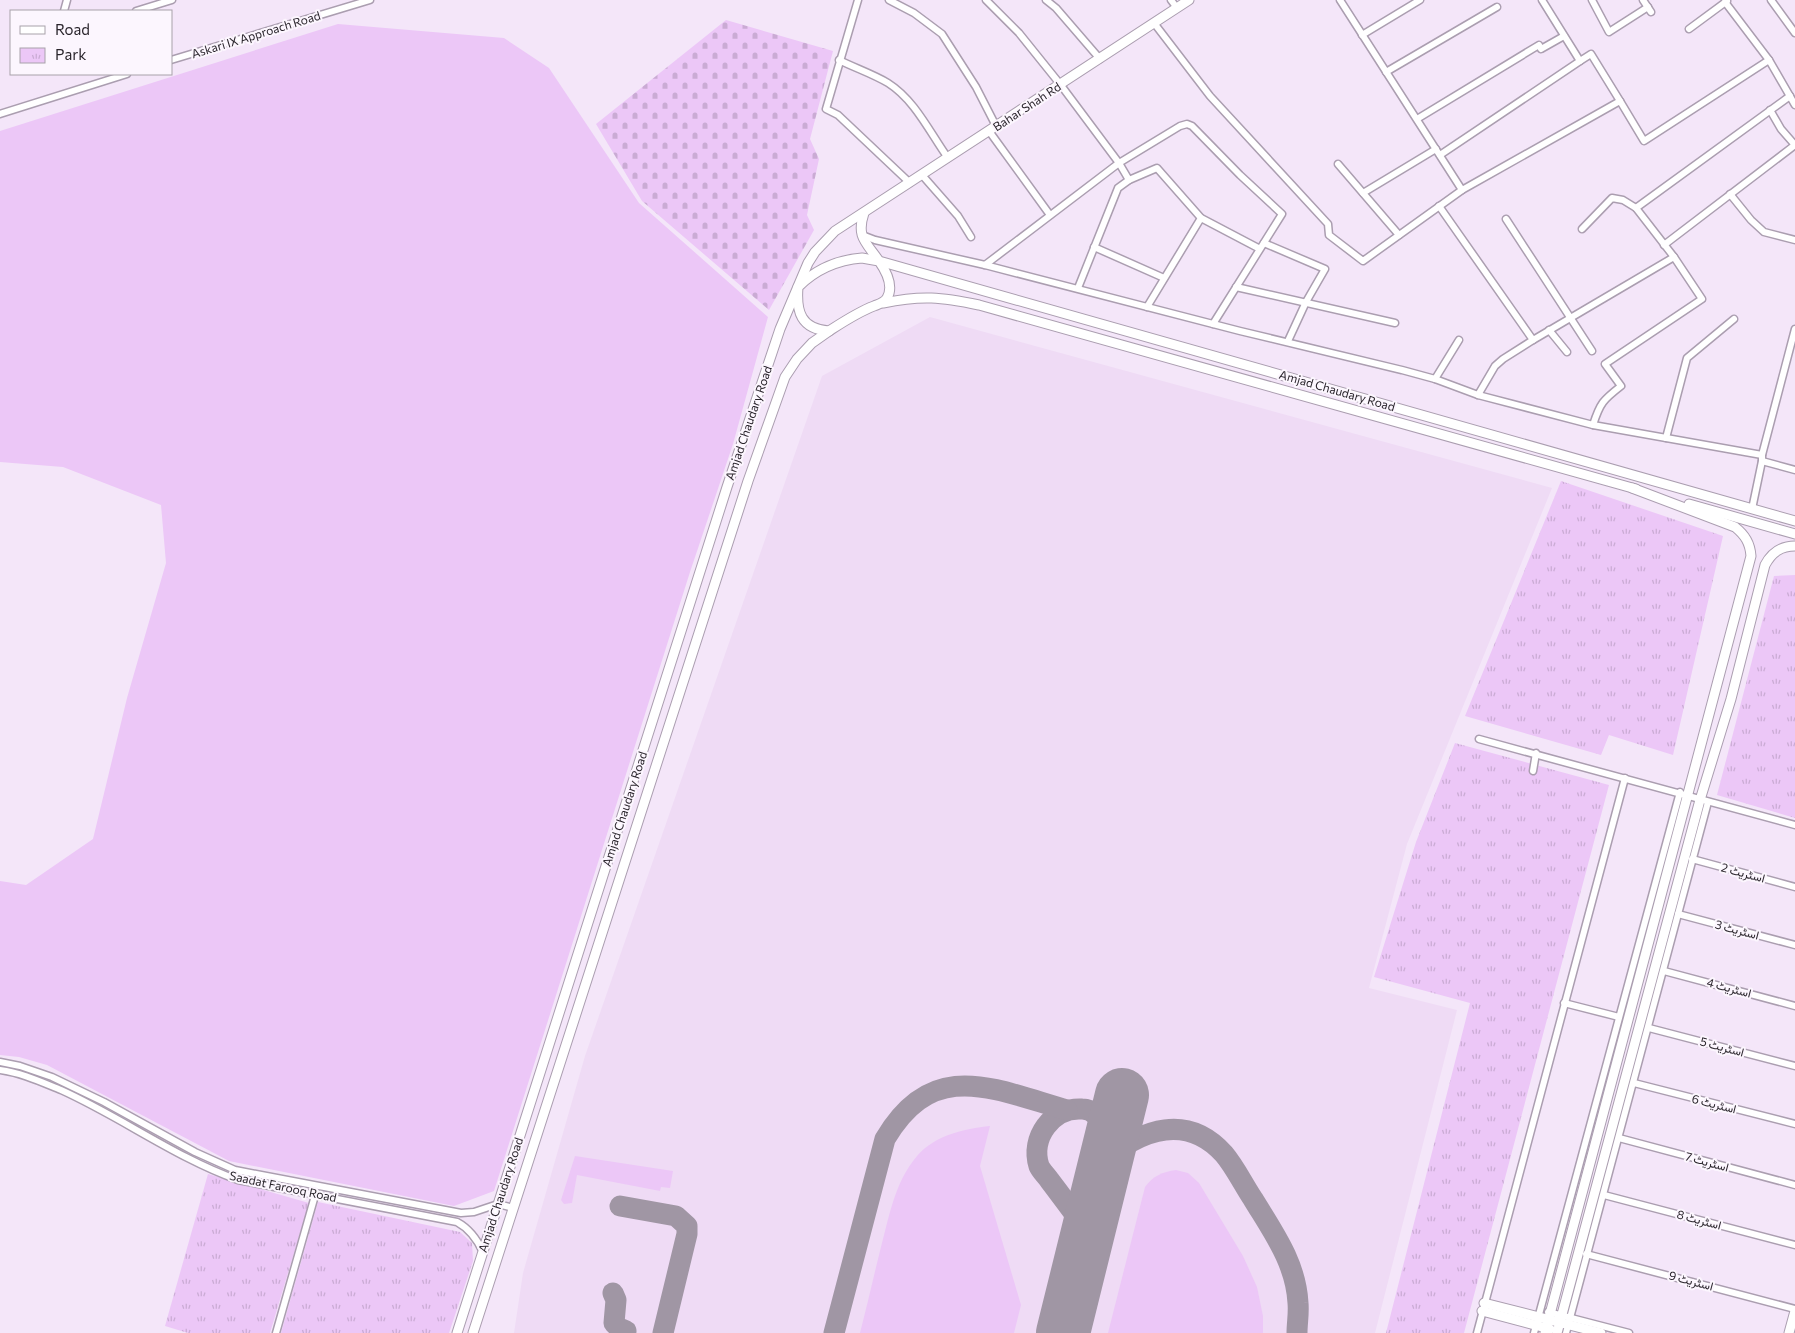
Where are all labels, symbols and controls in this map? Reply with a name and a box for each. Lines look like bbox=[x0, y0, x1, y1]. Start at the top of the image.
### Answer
street label: Askari IX Approach Road bbox=[190, 8, 322, 60]
legend bbox=[10, 10, 172, 75]
text: Road bbox=[55, 20, 90, 38]
text: Park bbox=[55, 45, 86, 63]
street label: Bahar Shah Rd bbox=[990, 79, 1063, 133]
street label: Amjad Chaudary Road bbox=[722, 364, 774, 482]
street label: Amjad Chaudary Road bbox=[1278, 367, 1397, 413]
street label: Amjad Chaudary Road bbox=[599, 749, 649, 868]
street label: اسٹریٹ 2 bbox=[1719, 859, 1767, 887]
street label: اسٹریٹ 3 bbox=[1713, 916, 1761, 944]
street label: اسٹریٹ 4 bbox=[1705, 974, 1753, 1002]
street label: اسٹریٹ 5 bbox=[1698, 1033, 1746, 1061]
street label: اسٹریٹ 6 bbox=[1690, 1091, 1738, 1117]
street label: Amjad Chaudary Road bbox=[475, 1135, 525, 1254]
street label: اسٹریٹ 7 bbox=[1683, 1149, 1731, 1175]
street label: Saadat Farooq Road bbox=[228, 1168, 338, 1204]
street label: اسٹریٹ 8 bbox=[1675, 1206, 1723, 1234]
street label: اسٹریٹ 9 bbox=[1667, 1267, 1715, 1295]

